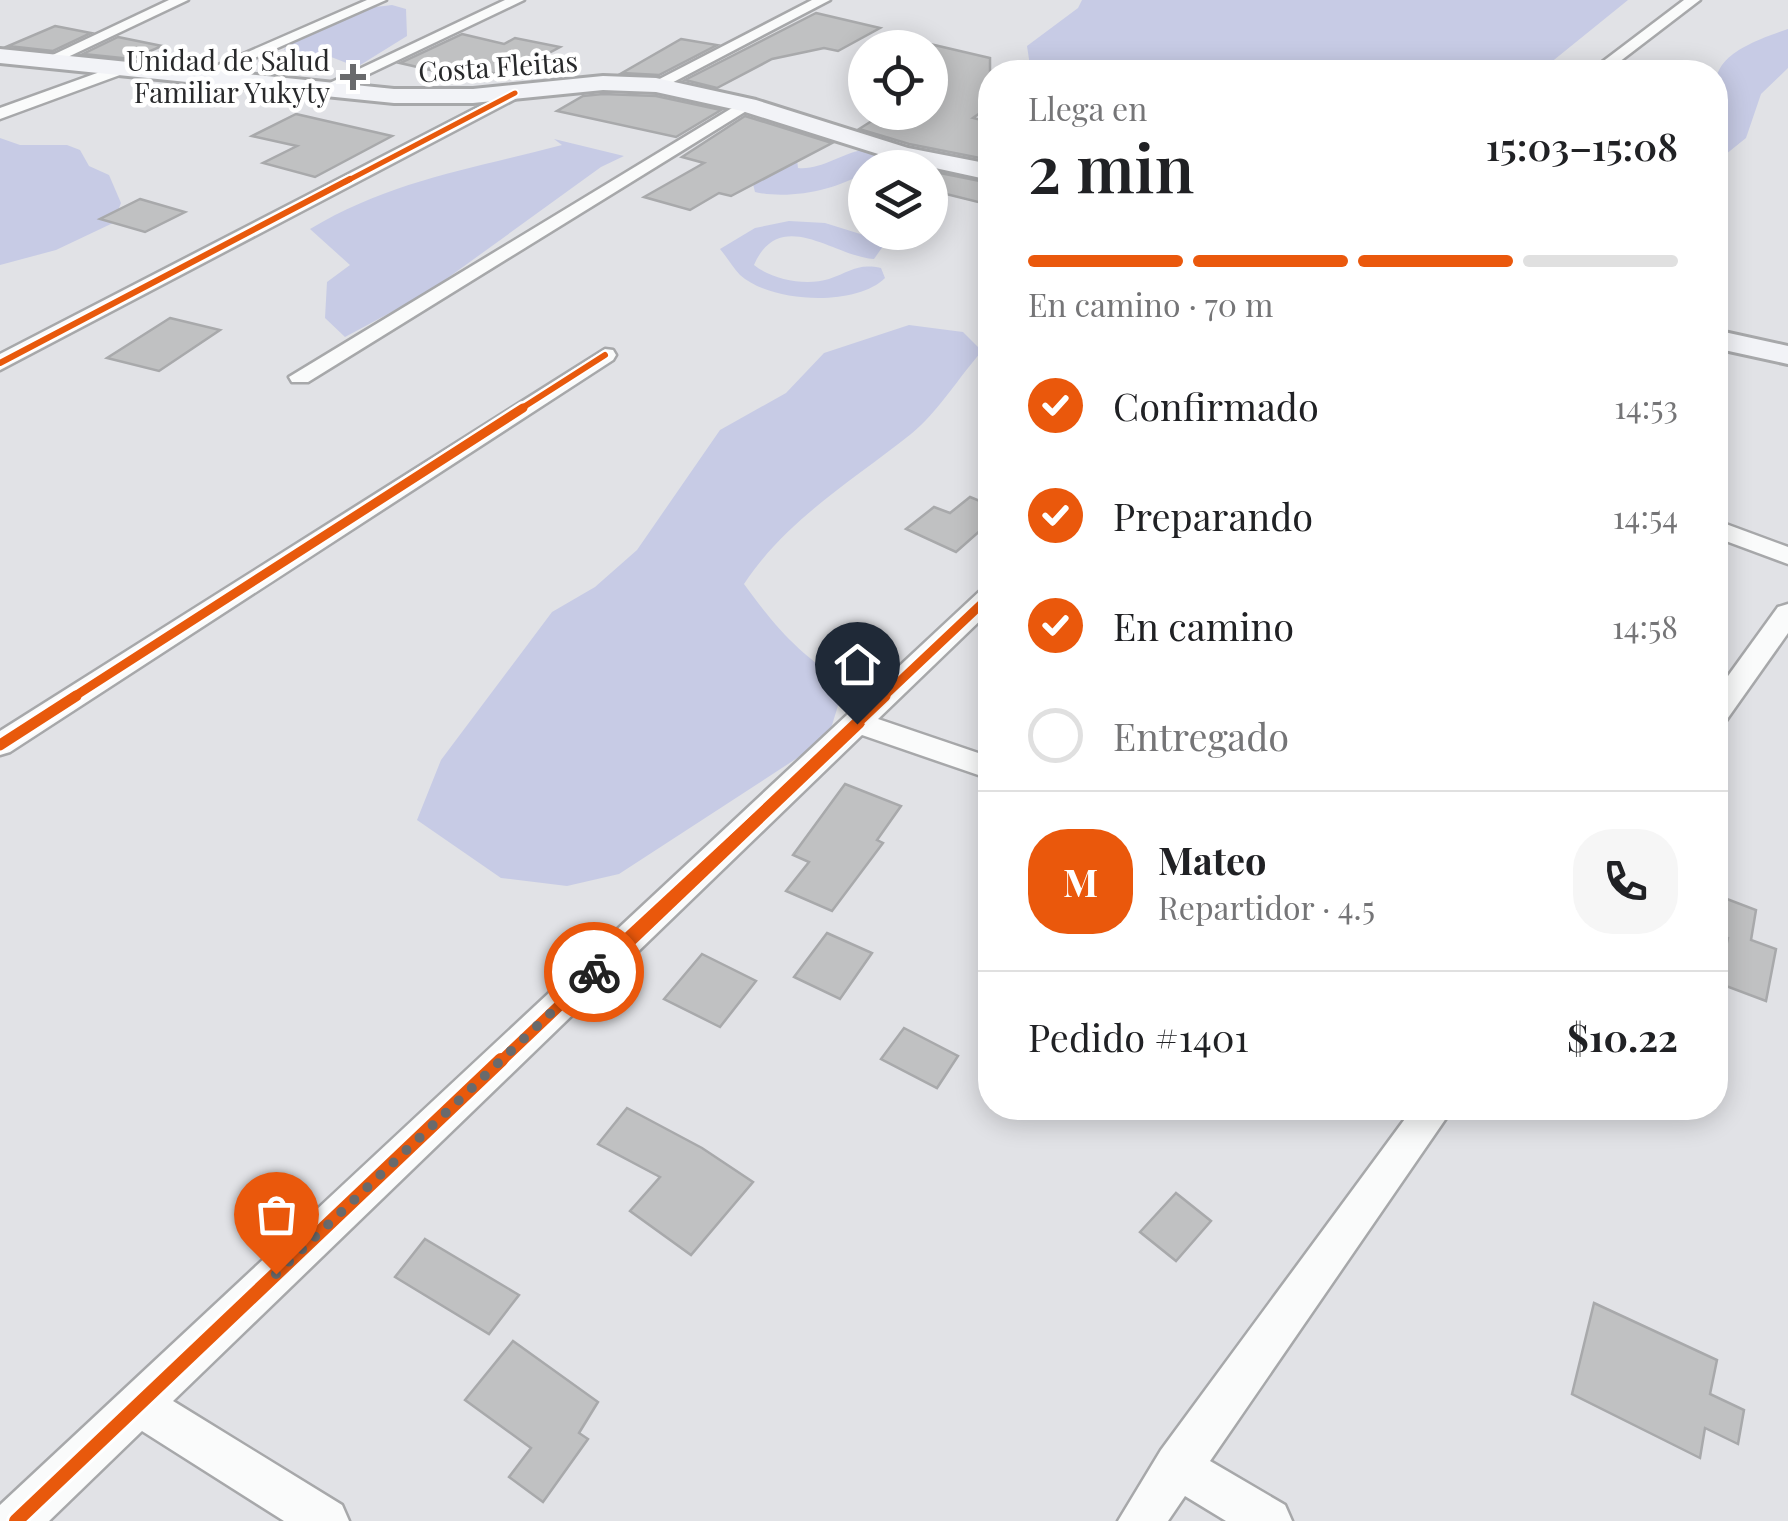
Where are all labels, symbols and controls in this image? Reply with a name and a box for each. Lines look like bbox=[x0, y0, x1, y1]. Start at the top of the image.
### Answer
map controls bbox=[848, 30, 948, 250]
button: locate bbox=[848, 30, 948, 130]
place label: Unidad de Salud Familiar Yukyty bbox=[126, 41, 330, 110]
street label: Costa Fleitas bbox=[417, 41, 579, 90]
marker: Unidad de Salud Familiar Yukyty bbox=[340, 64, 366, 90]
text: Llega en bbox=[1028, 86, 1147, 129]
text: 15:03–15:08 bbox=[1486, 120, 1678, 171]
text: 2 min bbox=[1028, 123, 1194, 209]
button: layers bbox=[848, 150, 948, 250]
text: En camino · 70 m bbox=[1028, 282, 1273, 325]
icon: check bbox=[1028, 378, 1083, 433]
text: Confirmado bbox=[1113, 380, 1319, 431]
text: 14:53 bbox=[1614, 384, 1678, 427]
icon: check bbox=[1028, 488, 1083, 543]
text: Preparando bbox=[1113, 490, 1313, 541]
text: 14:54 bbox=[1613, 494, 1678, 537]
icon: check bbox=[1028, 598, 1083, 653]
text: En camino bbox=[1113, 600, 1294, 651]
text: 14:58 bbox=[1612, 604, 1678, 647]
pin bbox=[815, 622, 900, 725]
icon: home bbox=[830, 637, 885, 692]
text: Entregado bbox=[1113, 710, 1289, 761]
button: phone bbox=[1573, 829, 1678, 934]
text: Mateo bbox=[1158, 834, 1267, 885]
text: M bbox=[1063, 856, 1098, 907]
text: Repartidor · 4.5 bbox=[1158, 885, 1375, 928]
courier bbox=[544, 922, 644, 1022]
icon: bike bbox=[567, 945, 622, 1000]
text: Pedido #1401 bbox=[1028, 1011, 1249, 1062]
text: $10.22 bbox=[1567, 1011, 1678, 1062]
pin bbox=[234, 1172, 319, 1275]
icon: bag bbox=[249, 1187, 304, 1242]

